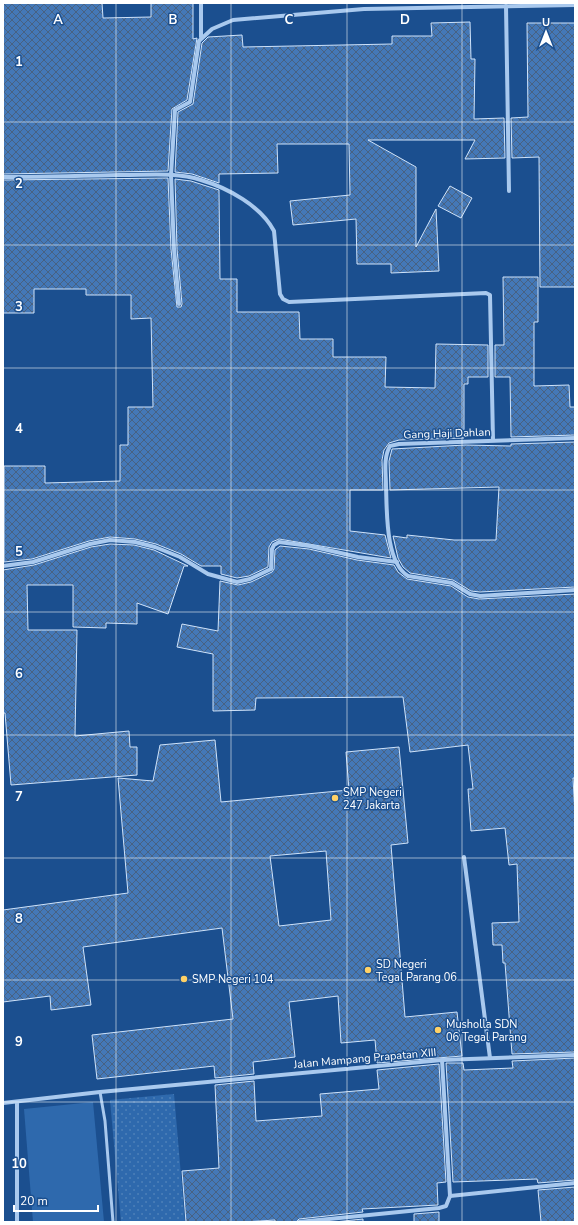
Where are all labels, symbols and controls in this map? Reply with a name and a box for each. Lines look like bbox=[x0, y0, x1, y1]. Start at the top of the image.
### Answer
text: A bbox=[53, 11, 63, 29]
text: B bbox=[169, 11, 178, 29]
text: C bbox=[285, 11, 294, 29]
text: D bbox=[400, 11, 410, 29]
north arrow bbox=[526, 12, 566, 52]
text: U bbox=[542, 15, 550, 30]
text: 1 bbox=[15, 53, 23, 71]
text: 2 bbox=[15, 175, 23, 193]
text: 3 bbox=[15, 298, 23, 316]
text: 4 bbox=[15, 420, 23, 438]
street label: Gang Haji Dahlan bbox=[403, 424, 491, 443]
text: 5 bbox=[15, 543, 23, 561]
text: 6 bbox=[15, 665, 23, 683]
place label: SMP Negeri 247 Jakarta bbox=[343, 785, 402, 813]
text: 7 bbox=[15, 788, 23, 806]
marker: SMP Negeri 247 Jakarta bbox=[330, 793, 340, 803]
text: 8 bbox=[15, 910, 23, 928]
place label: SD Negeri Tegal Parang 06 bbox=[376, 957, 457, 985]
marker: SD Negeri Tegal Parang 06 bbox=[363, 965, 373, 975]
place label: SMP Negeri 104 bbox=[192, 972, 274, 987]
marker: SMP Negeri 104 bbox=[179, 974, 189, 984]
place label: Musholla SDN 06 Tegal Parang bbox=[446, 1017, 527, 1045]
marker: Musholla SDN 06 Tegal Parang bbox=[433, 1025, 443, 1035]
text: 9 bbox=[15, 1033, 23, 1051]
street label: Jalan Mampang Prapatan XIII bbox=[292, 1045, 437, 1072]
text: 10 bbox=[11, 1155, 27, 1173]
scale bar bbox=[14, 1187, 98, 1213]
text: 20 m bbox=[20, 1193, 48, 1209]

